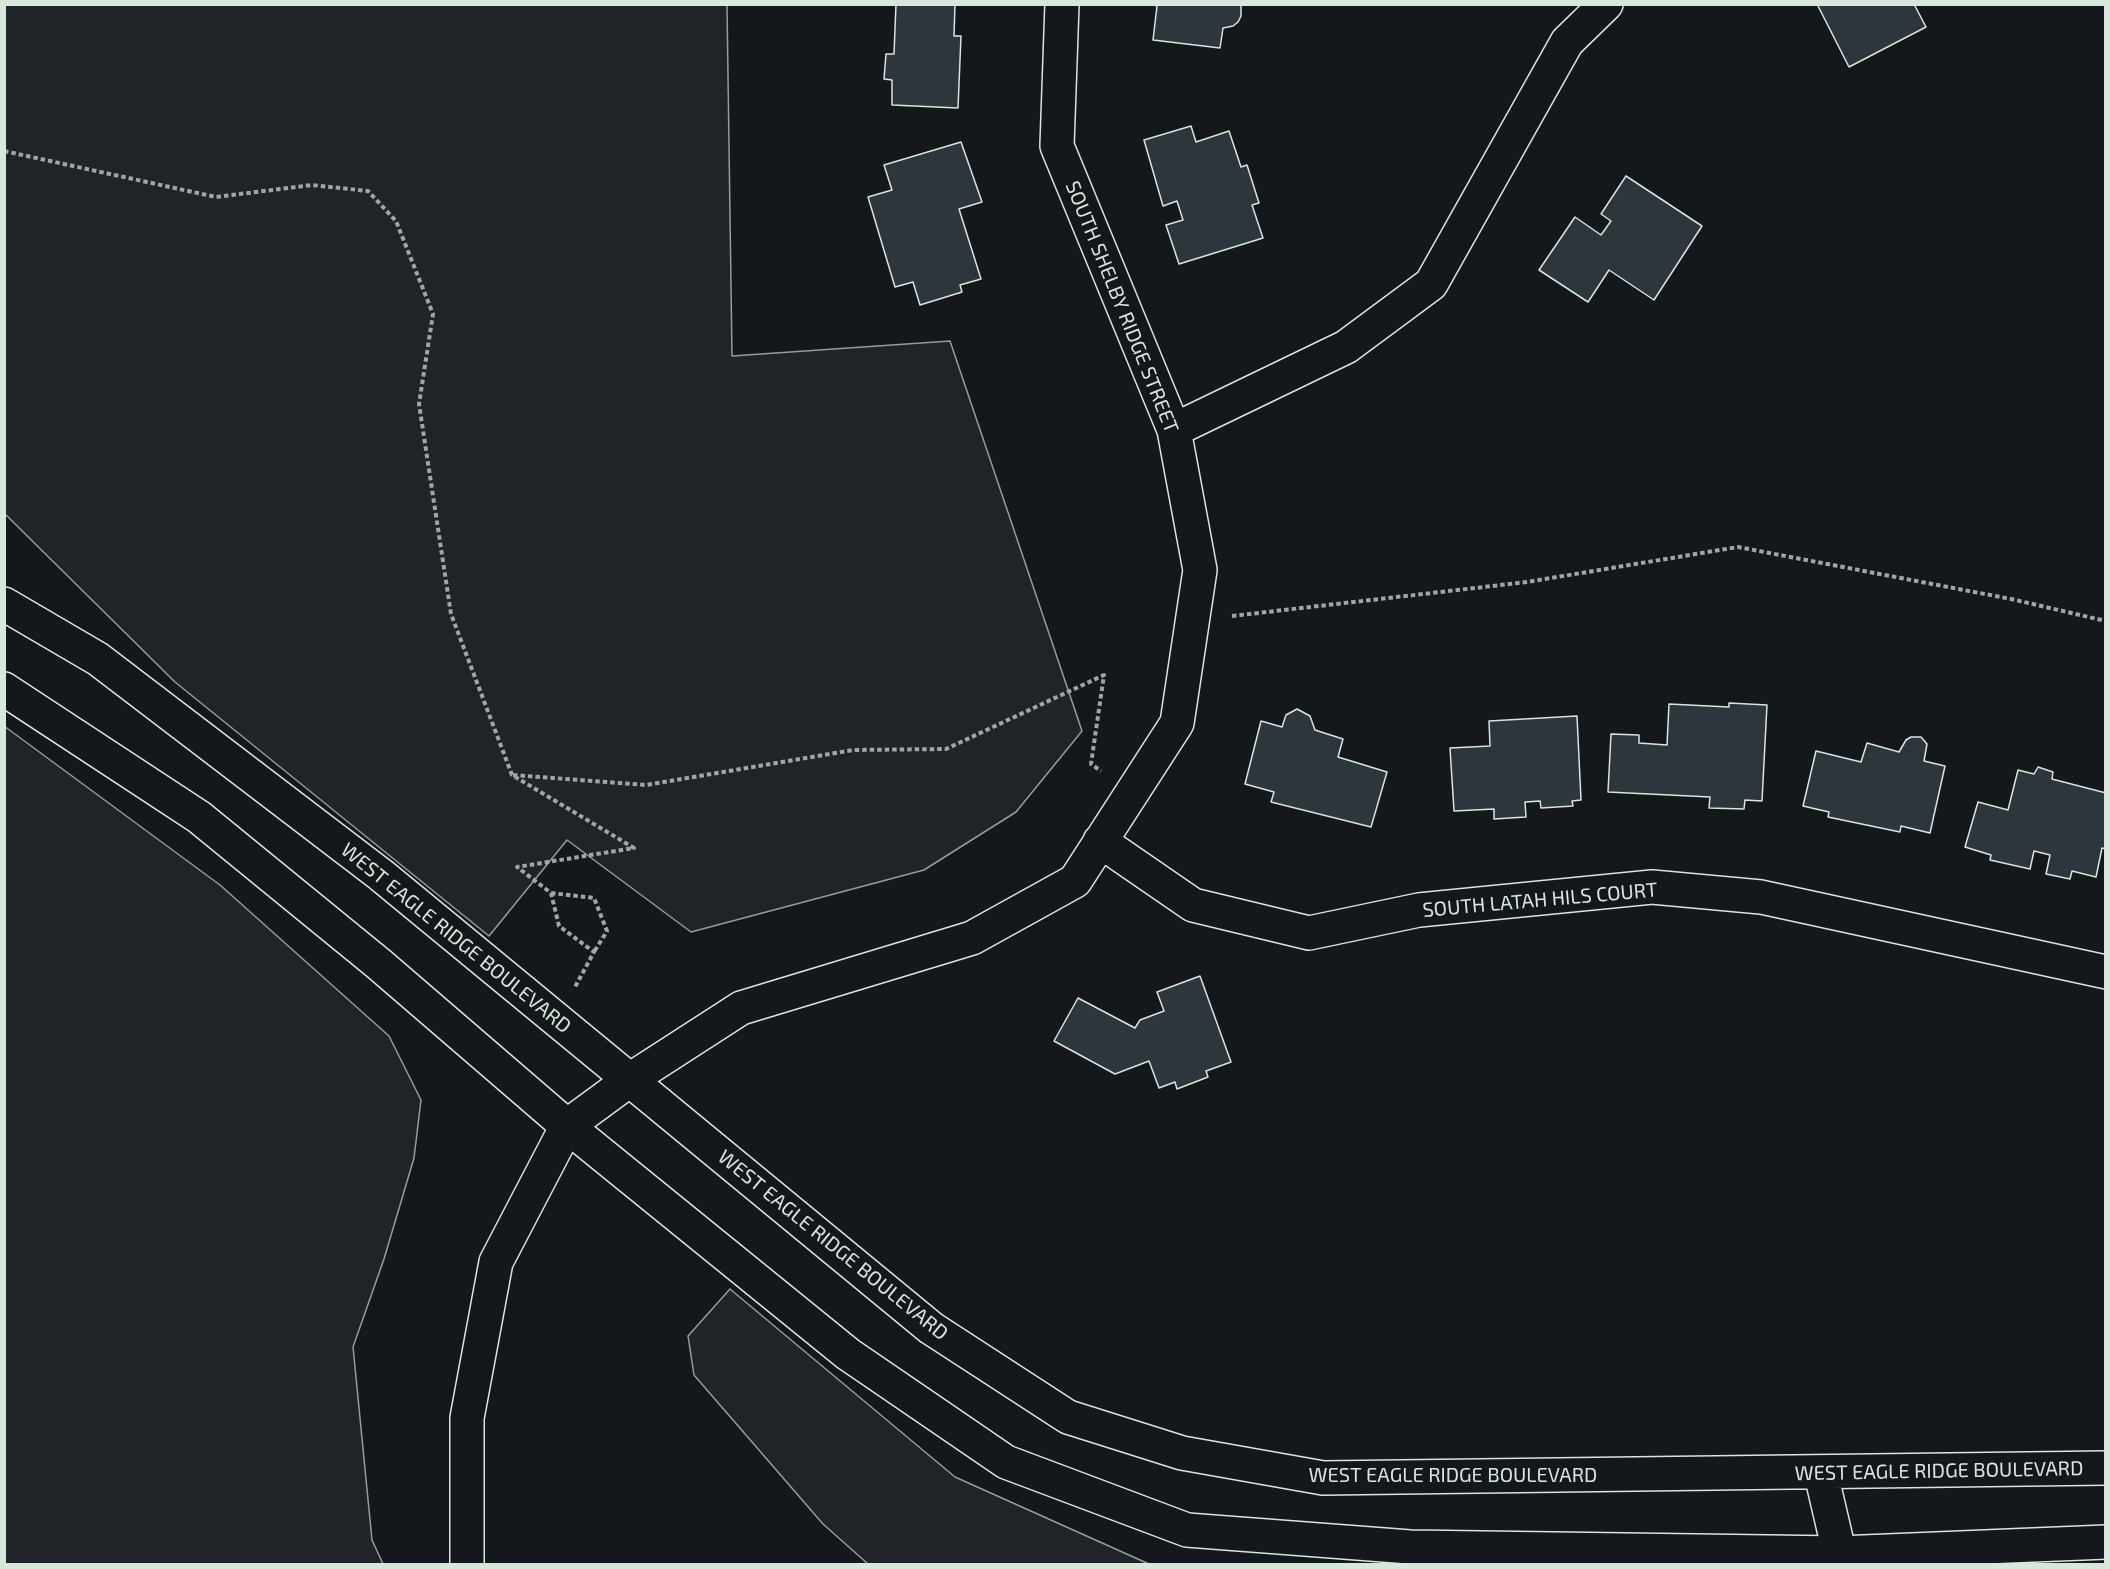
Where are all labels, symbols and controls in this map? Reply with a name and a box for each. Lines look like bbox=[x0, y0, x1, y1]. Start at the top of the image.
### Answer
street label: SOUTH SHELBY RIDGE STREET bbox=[1060, 177, 1184, 437]
street label: WEST EAGLE RIDGE BOULEVARD bbox=[336, 838, 576, 1038]
street label: SOUTH LATAH HILS COURT bbox=[1422, 878, 1658, 922]
street label: WEST EAGLE RIDGE BOULEVARD bbox=[713, 1145, 953, 1345]
street label: WEST EAGLE RIDGE BOULEVARD bbox=[1794, 1456, 2084, 1486]
street label: WEST EAGLE RIDGE BOULEVARD bbox=[1309, 1463, 1597, 1487]

